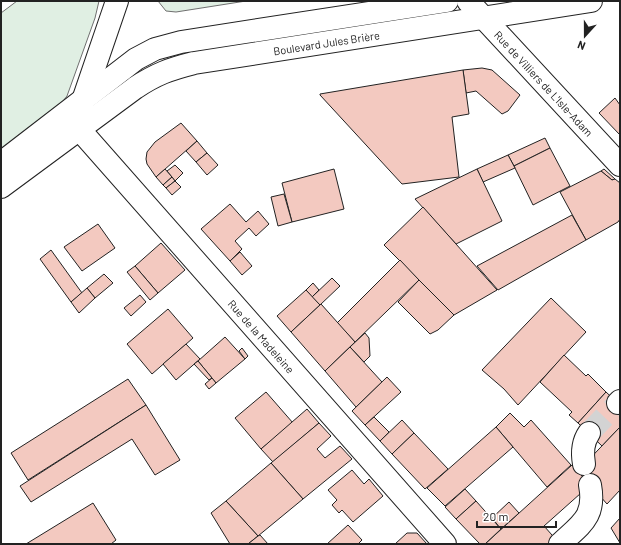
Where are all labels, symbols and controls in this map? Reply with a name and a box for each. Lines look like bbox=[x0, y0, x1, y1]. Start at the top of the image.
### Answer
north arrow bbox=[565, 16, 605, 56]
street label: Boulevard Jules Brière bbox=[272, 28, 381, 57]
street label: Rue de Villiers de L'Isle-Adam bbox=[492, 28, 596, 139]
text: N bbox=[575, 38, 587, 53]
street label: Rue de la Madeleine bbox=[226, 297, 297, 376]
scale bar bbox=[477, 503, 556, 529]
text: 20 m bbox=[483, 509, 509, 523]

